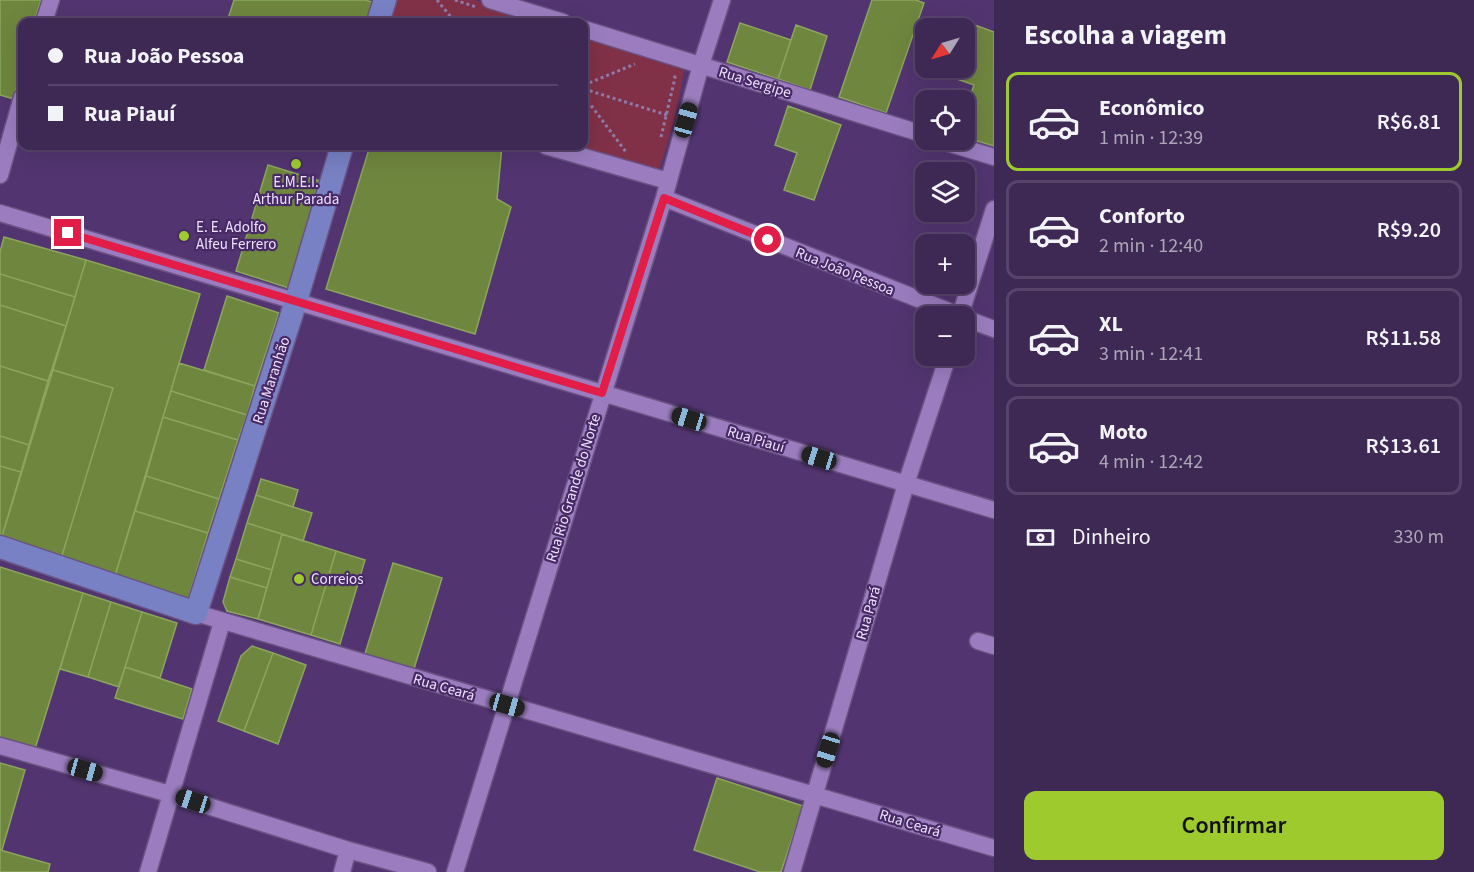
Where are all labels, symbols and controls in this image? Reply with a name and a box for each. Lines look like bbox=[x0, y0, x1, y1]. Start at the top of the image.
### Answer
text: Escolha a viagem bbox=[1024, 16, 1227, 55]
north arrow bbox=[915, 18, 975, 78]
map controls bbox=[915, 18, 975, 366]
text: Rua João Pessoa bbox=[84, 40, 244, 72]
street label: Rua Sergipe bbox=[716, 62, 794, 103]
button: locate bbox=[915, 90, 975, 150]
text: Econômico bbox=[1099, 92, 1204, 124]
icon: car bbox=[1027, 95, 1081, 149]
text: Rua Piauí bbox=[84, 98, 175, 130]
car bbox=[672, 100, 700, 140]
text: R$6.81 bbox=[1377, 106, 1441, 138]
text: 1 min · 12:39 bbox=[1099, 124, 1203, 152]
marker: E.M.E.I. Arthur Parada bbox=[289, 157, 303, 171]
button: layers bbox=[915, 162, 975, 222]
place label: E.M.E.I. Arthur Parada bbox=[253, 172, 339, 210]
text: Conforto bbox=[1099, 200, 1185, 232]
icon: car bbox=[1027, 203, 1081, 257]
text: R$9.20 bbox=[1377, 214, 1441, 246]
place label: E. E. Adolfo Alfeu Ferrero bbox=[196, 217, 276, 255]
route end bbox=[54, 219, 81, 246]
route start bbox=[754, 226, 781, 253]
marker: E. E. Adolfo Alfeu Ferrero bbox=[177, 229, 191, 243]
text: 2 min · 12:40 bbox=[1099, 232, 1203, 260]
button: + bbox=[915, 234, 975, 294]
street label: Rua João Pessoa bbox=[792, 242, 897, 301]
button: − bbox=[915, 306, 975, 366]
text: XL bbox=[1099, 308, 1123, 340]
icon: car bbox=[1027, 311, 1081, 365]
text: R$11.58 bbox=[1365, 322, 1441, 354]
street label: Rua Maranhão bbox=[248, 334, 295, 426]
text: 3 min · 12:41 bbox=[1099, 340, 1203, 368]
car bbox=[669, 405, 709, 433]
street label: Rua Rio Grande do Norte bbox=[541, 411, 606, 565]
text: Moto bbox=[1099, 416, 1148, 448]
icon: car bbox=[1027, 419, 1081, 473]
street label: Rua Piauí bbox=[725, 421, 788, 459]
text: R$13.61 bbox=[1365, 430, 1441, 462]
car bbox=[799, 444, 839, 472]
text: 4 min · 12:42 bbox=[1099, 448, 1203, 476]
icon: cash bbox=[1024, 521, 1057, 554]
text: Dinheiro bbox=[1072, 521, 1151, 553]
text: 330 m bbox=[1394, 523, 1444, 551]
place label: Correios bbox=[311, 569, 363, 590]
marker: Correios bbox=[292, 572, 306, 586]
street label: Rua Pará bbox=[851, 584, 886, 643]
street label: Rua Ceará bbox=[411, 669, 477, 706]
car bbox=[487, 691, 527, 719]
car bbox=[814, 730, 842, 770]
car bbox=[65, 756, 105, 784]
car bbox=[173, 787, 213, 815]
button: Confirmar bbox=[1024, 791, 1444, 860]
street label: Rua Ceará bbox=[877, 804, 943, 843]

